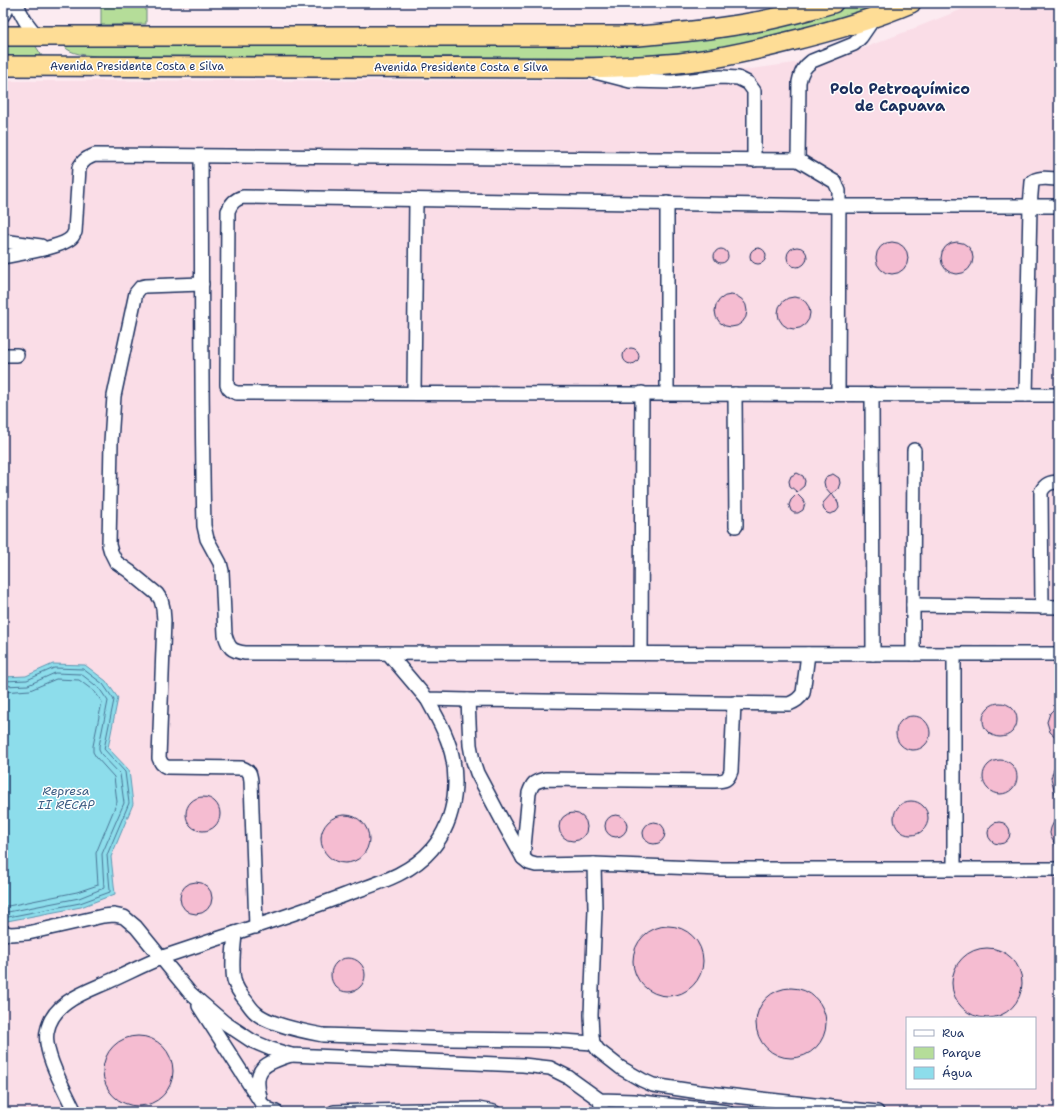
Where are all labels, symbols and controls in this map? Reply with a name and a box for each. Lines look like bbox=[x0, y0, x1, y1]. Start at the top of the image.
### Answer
street label: Avenida Presidente Costa e Silva bbox=[50, 59, 224, 74]
street label: Avenida Presidente Costa e Silva bbox=[374, 60, 548, 75]
district label: Polo Petroquímico de Capuava bbox=[830, 79, 970, 116]
water label: Represa II RECAP bbox=[37, 783, 95, 813]
legend bbox=[906, 1017, 1036, 1089]
text: Rua bbox=[942, 1025, 965, 1041]
text: Parque bbox=[942, 1045, 981, 1061]
text: Água bbox=[942, 1065, 973, 1081]

